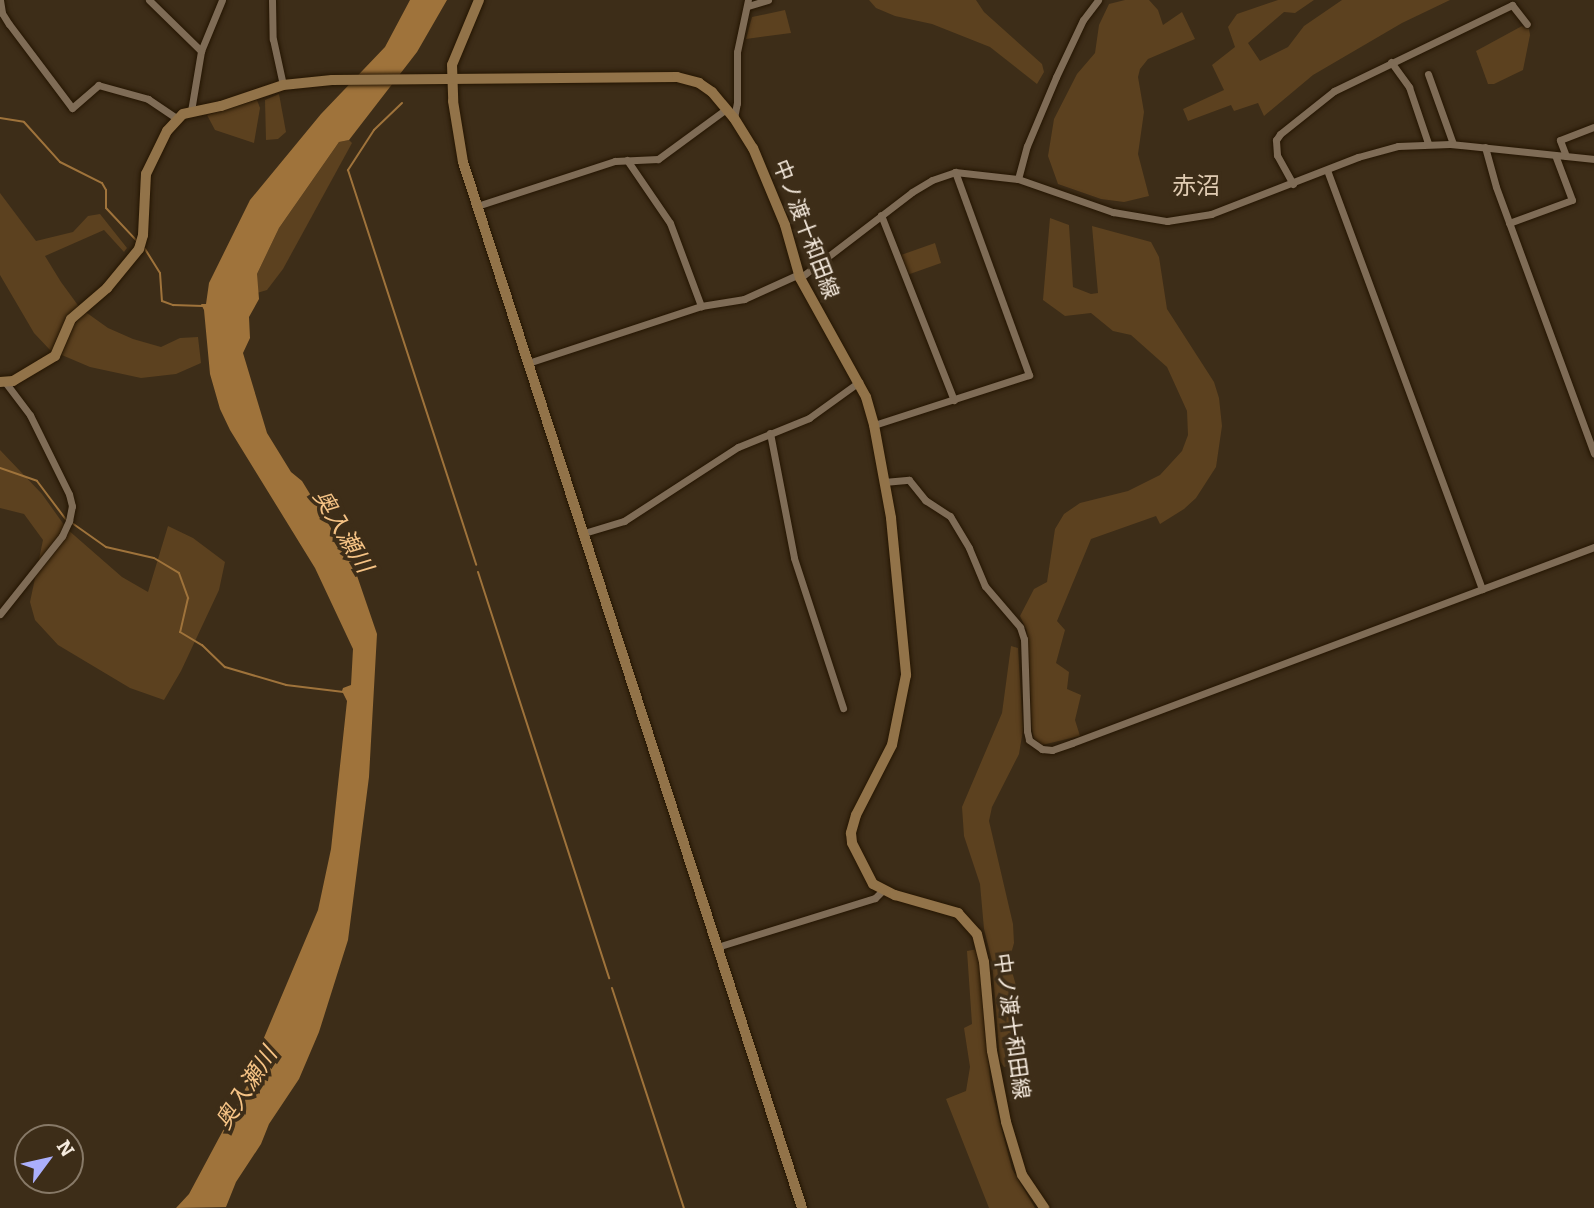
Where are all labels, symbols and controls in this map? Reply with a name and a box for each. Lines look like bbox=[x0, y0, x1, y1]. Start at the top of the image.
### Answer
street label: 中ノ渡十和田線 bbox=[768, 156, 844, 302]
district label: 赤沼 bbox=[1172, 173, 1220, 201]
water label: 奥入瀬川 bbox=[307, 484, 379, 578]
street label: 中ノ渡十和田線 bbox=[989, 951, 1035, 1101]
water label: 奥入瀬川 bbox=[209, 1042, 283, 1134]
north arrow bbox=[14, 1124, 84, 1194]
text: N bbox=[52, 1136, 79, 1161]

